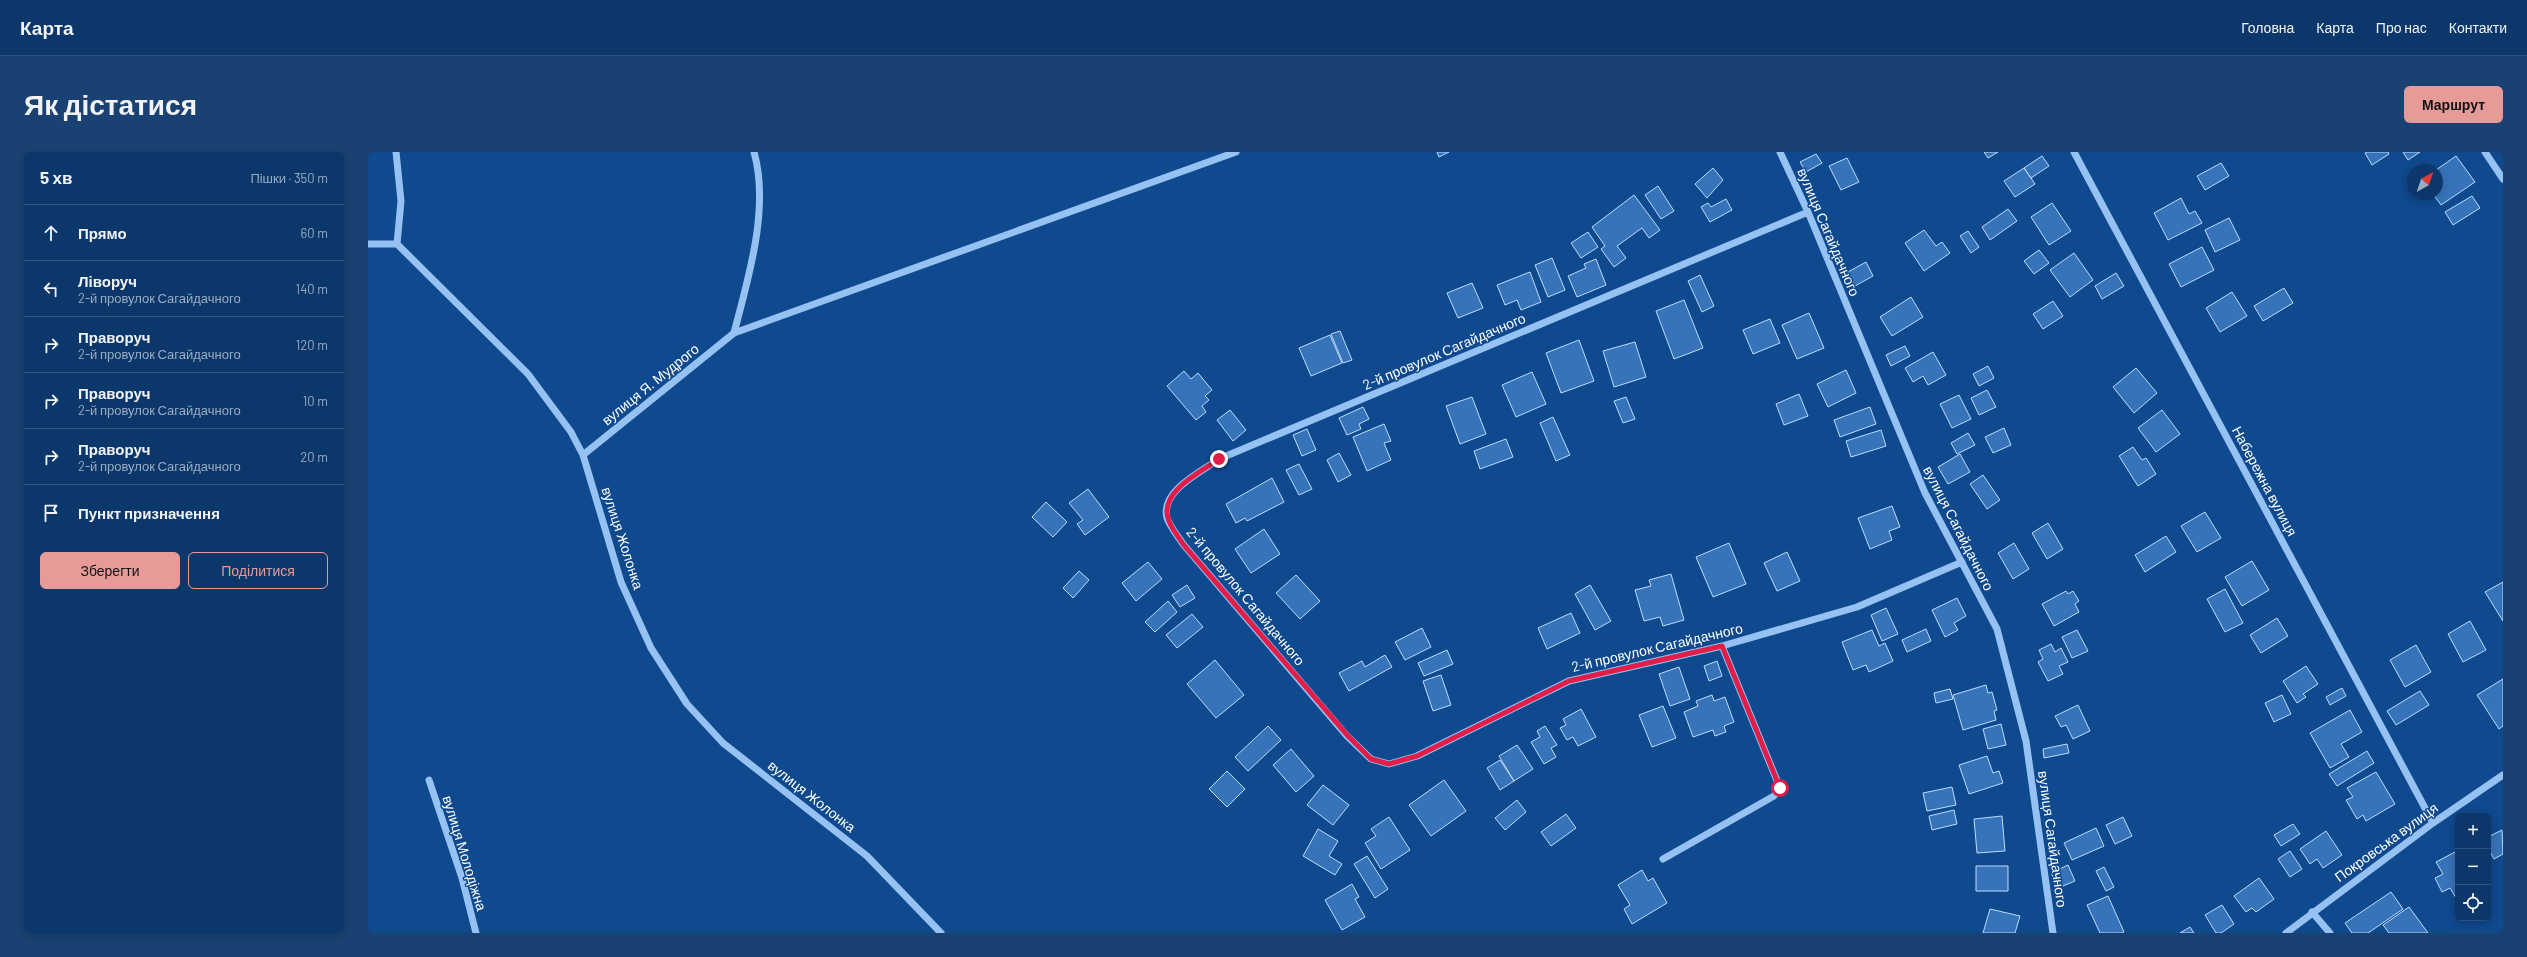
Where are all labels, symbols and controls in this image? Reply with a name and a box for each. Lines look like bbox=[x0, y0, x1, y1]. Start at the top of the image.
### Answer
text: Карта bbox=[20, 16, 74, 39]
text: Головна bbox=[2241, 19, 2294, 36]
text: Карта bbox=[2316, 19, 2354, 36]
text: Про нас bbox=[2376, 19, 2427, 36]
text: Контакти bbox=[2449, 19, 2507, 36]
button: Маршрут bbox=[2404, 86, 2503, 123]
text: Як дістатися bbox=[24, 87, 197, 121]
north arrow bbox=[2407, 164, 2443, 200]
street label: вулиця Сагайдачного bbox=[1794, 165, 1864, 299]
text: 5 хв bbox=[40, 167, 72, 187]
text: Пішки · 350 m bbox=[250, 170, 328, 186]
icon: ahead bbox=[40, 222, 62, 244]
text: Прямо bbox=[78, 224, 127, 242]
text: 60 m bbox=[301, 225, 328, 241]
text: Ліворуч bbox=[78, 272, 137, 290]
icon: left bbox=[40, 278, 62, 300]
text: 140 m bbox=[296, 281, 328, 297]
text: 2-й провулок Сагайдачного bbox=[78, 290, 241, 306]
street label: 2-й провулок Сагайдачного bbox=[1360, 309, 1528, 393]
text: Праворуч bbox=[78, 328, 151, 346]
icon: right bbox=[40, 334, 62, 356]
text: 120 m bbox=[296, 337, 328, 353]
street label: вулиця Я. Мудрого bbox=[598, 340, 702, 428]
text: 2-й провулок Сагайдачного bbox=[78, 346, 241, 362]
text: Праворуч bbox=[78, 384, 151, 402]
icon: right bbox=[40, 390, 62, 412]
text: 10 m bbox=[303, 393, 328, 409]
text: 2-й провулок Сагайдачного bbox=[78, 402, 241, 418]
street label: Набережна вулиця bbox=[2229, 423, 2301, 539]
text: Праворуч bbox=[78, 440, 151, 458]
icon: right bbox=[40, 446, 62, 468]
text: 20 m bbox=[300, 449, 328, 465]
route end bbox=[1210, 450, 1228, 468]
text: 2-й провулок Сагайдачного bbox=[78, 458, 241, 474]
street label: вулиця Сагайдачного bbox=[1920, 463, 1998, 593]
street label: вулиця Жолонка bbox=[598, 485, 648, 591]
icon: arrive bbox=[40, 502, 62, 524]
text: Пункт призначення bbox=[78, 504, 220, 522]
street label: 2-й провулок Сагайдачного bbox=[1183, 523, 1309, 669]
button: Зберегти bbox=[40, 552, 180, 589]
button: Поділитися bbox=[188, 552, 328, 589]
street label: 2-й провулок Сагайдачного bbox=[1570, 619, 1744, 675]
street label: вулиця Жолонка bbox=[765, 757, 859, 836]
street label: вулиця Сагайдачного bbox=[2035, 770, 2071, 909]
route start bbox=[1771, 779, 1789, 797]
street label: вулиця Молодіжна bbox=[439, 793, 491, 913]
street label: Покровська вулиця bbox=[2331, 799, 2441, 885]
map controls bbox=[2455, 813, 2491, 921]
button: + bbox=[2455, 813, 2491, 849]
button: − bbox=[2455, 849, 2491, 885]
button: locate bbox=[2455, 885, 2491, 921]

